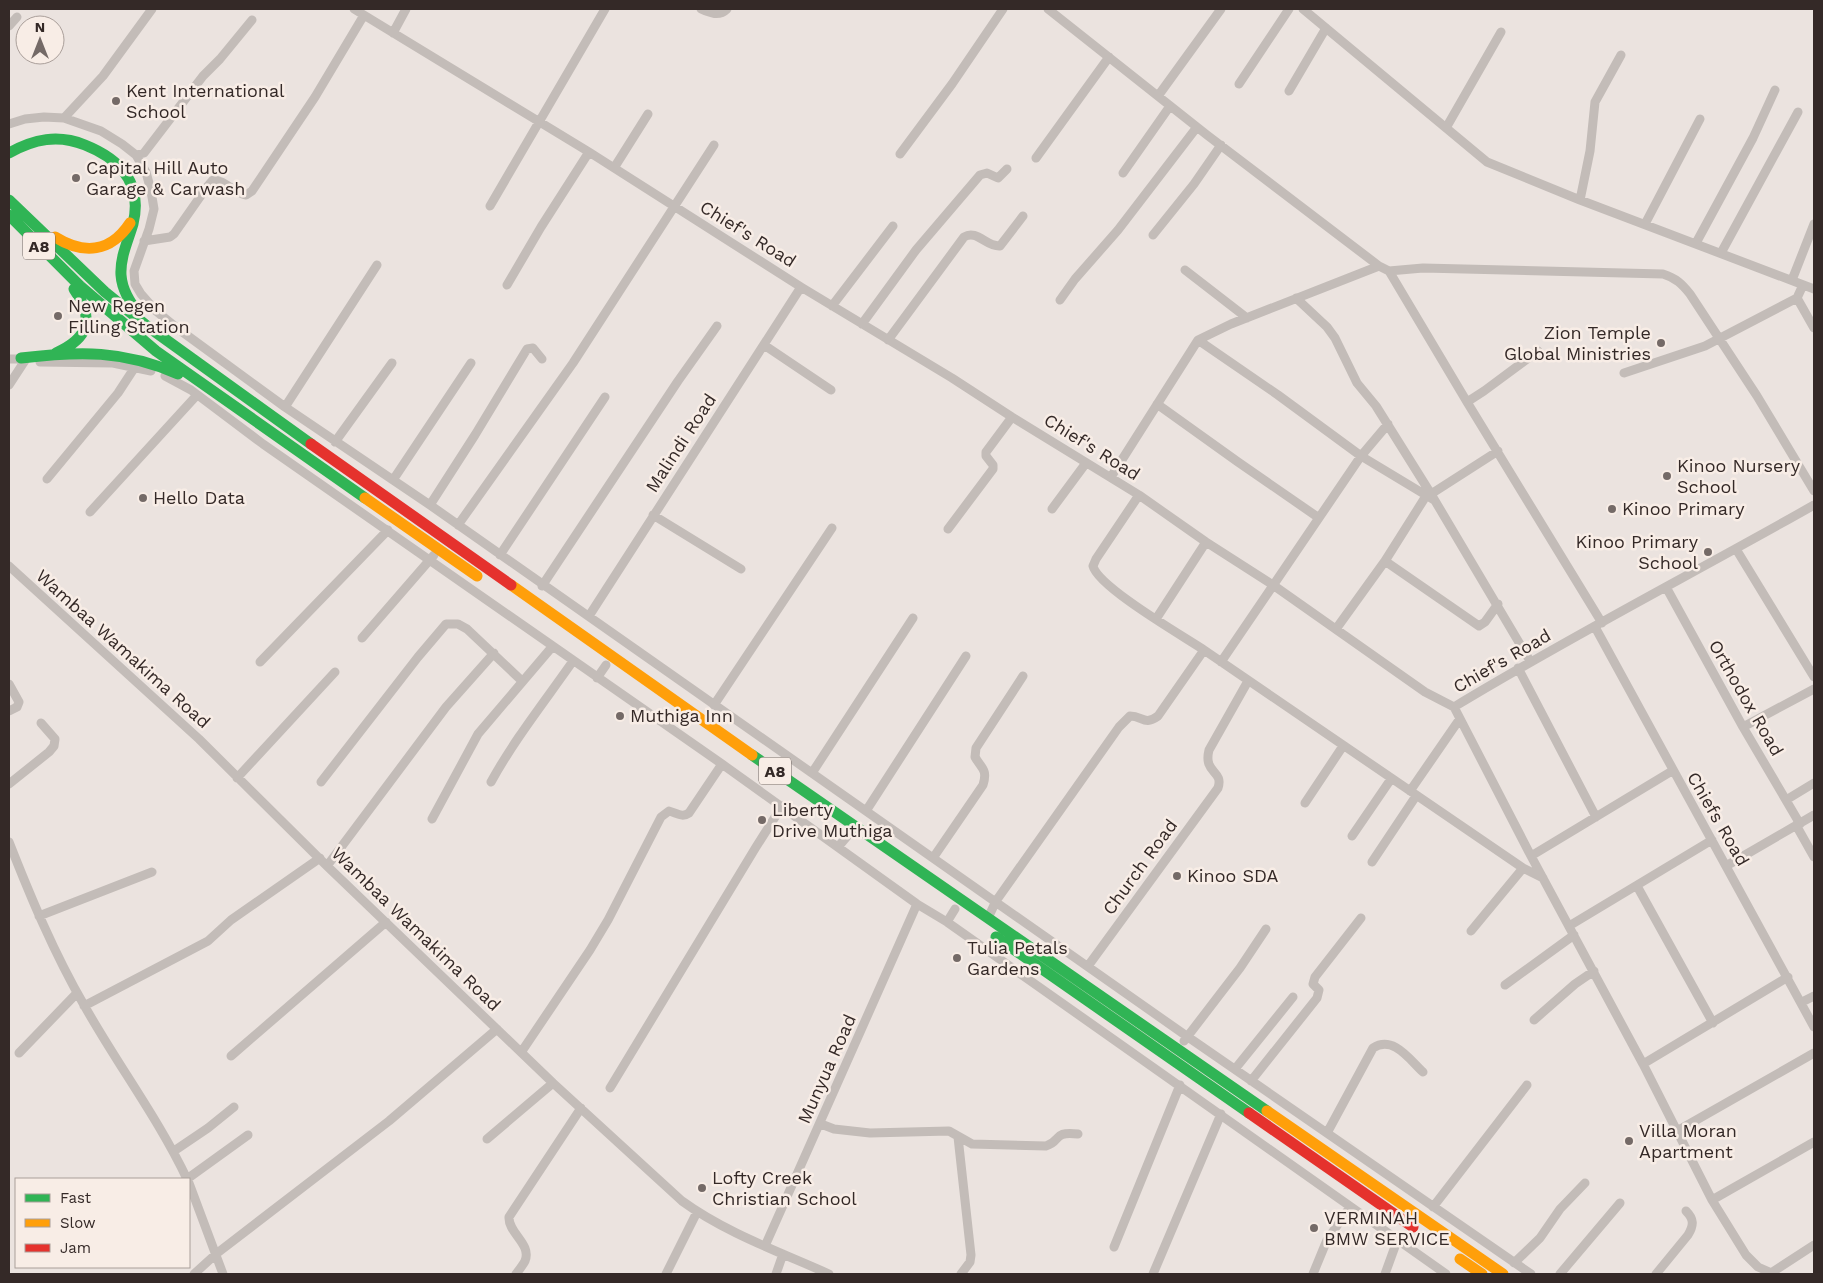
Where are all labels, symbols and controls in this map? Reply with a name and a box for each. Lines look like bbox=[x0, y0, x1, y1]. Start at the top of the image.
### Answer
north arrow bbox=[15, 15, 65, 65]
text: N bbox=[35, 19, 45, 35]
place label: Kent International School bbox=[126, 80, 285, 122]
marker: Kent International School bbox=[110, 95, 122, 107]
place label: Capital Hill Auto Garage & Carwash bbox=[86, 157, 246, 199]
marker: Capital Hill Auto Garage & Carwash bbox=[70, 172, 82, 184]
street label: Chief's Road bbox=[696, 196, 800, 271]
road number: A8 bbox=[23, 232, 55, 260]
place label: New Regen Filling Station bbox=[68, 295, 190, 337]
marker: New Regen Filling Station bbox=[52, 310, 64, 322]
place label: Zion Temple Global Ministries bbox=[1504, 322, 1651, 364]
marker: Zion Temple Global Ministries bbox=[1655, 337, 1667, 349]
street label: Malindi Road bbox=[641, 390, 720, 496]
street label: Chief's Road bbox=[1040, 409, 1144, 484]
place label: Kinoo Nursery School bbox=[1677, 455, 1801, 497]
marker: Kinoo Nursery School bbox=[1661, 470, 1673, 482]
place label: Hello Data bbox=[153, 487, 245, 508]
marker: Hello Data bbox=[137, 492, 149, 504]
place label: Kinoo Primary bbox=[1622, 498, 1745, 519]
marker: Kinoo Primary bbox=[1606, 503, 1618, 515]
place label: Kinoo Primary School bbox=[1575, 531, 1699, 573]
marker: Kinoo Primary School bbox=[1702, 546, 1714, 558]
street label: Wambaa Wamakima Road bbox=[32, 565, 215, 732]
street label: Chief's Road bbox=[1449, 624, 1554, 697]
street label: Orthodox Road bbox=[1705, 636, 1788, 760]
place label: Muthiga Inn bbox=[630, 705, 733, 726]
marker: Muthiga Inn bbox=[614, 710, 626, 722]
road number: A8 bbox=[759, 758, 791, 784]
street label: Chiefs Road bbox=[1683, 768, 1754, 870]
place label: Liberty Drive Muthiga bbox=[772, 799, 892, 841]
marker: Liberty Drive Muthiga bbox=[756, 814, 768, 826]
street label: Church Road bbox=[1098, 815, 1181, 919]
street label: Wambaa Wamakima Road bbox=[327, 842, 505, 1015]
place label: Kinoo SDA bbox=[1187, 865, 1279, 886]
marker: Kinoo SDA bbox=[1171, 870, 1183, 882]
place label: Tulia Petals Gardens bbox=[967, 937, 1068, 979]
marker: Tulia Petals Gardens bbox=[951, 952, 963, 964]
street label: Munyua Road bbox=[793, 1011, 860, 1127]
place label: Villa Moran Apartment bbox=[1639, 1120, 1737, 1162]
marker: Villa Moran Apartment bbox=[1623, 1135, 1635, 1147]
place label: Lofty Creek Christian School bbox=[712, 1167, 857, 1209]
legend bbox=[15, 1178, 190, 1268]
marker: Lofty Creek Christian School bbox=[696, 1182, 708, 1194]
text: Fast bbox=[60, 1189, 92, 1207]
place label: VERMINAH BMW SERVICE bbox=[1324, 1207, 1450, 1249]
text: Slow bbox=[60, 1214, 96, 1232]
marker: VERMINAH BMW SERVICE bbox=[1308, 1222, 1320, 1234]
text: Jam bbox=[60, 1239, 91, 1257]

